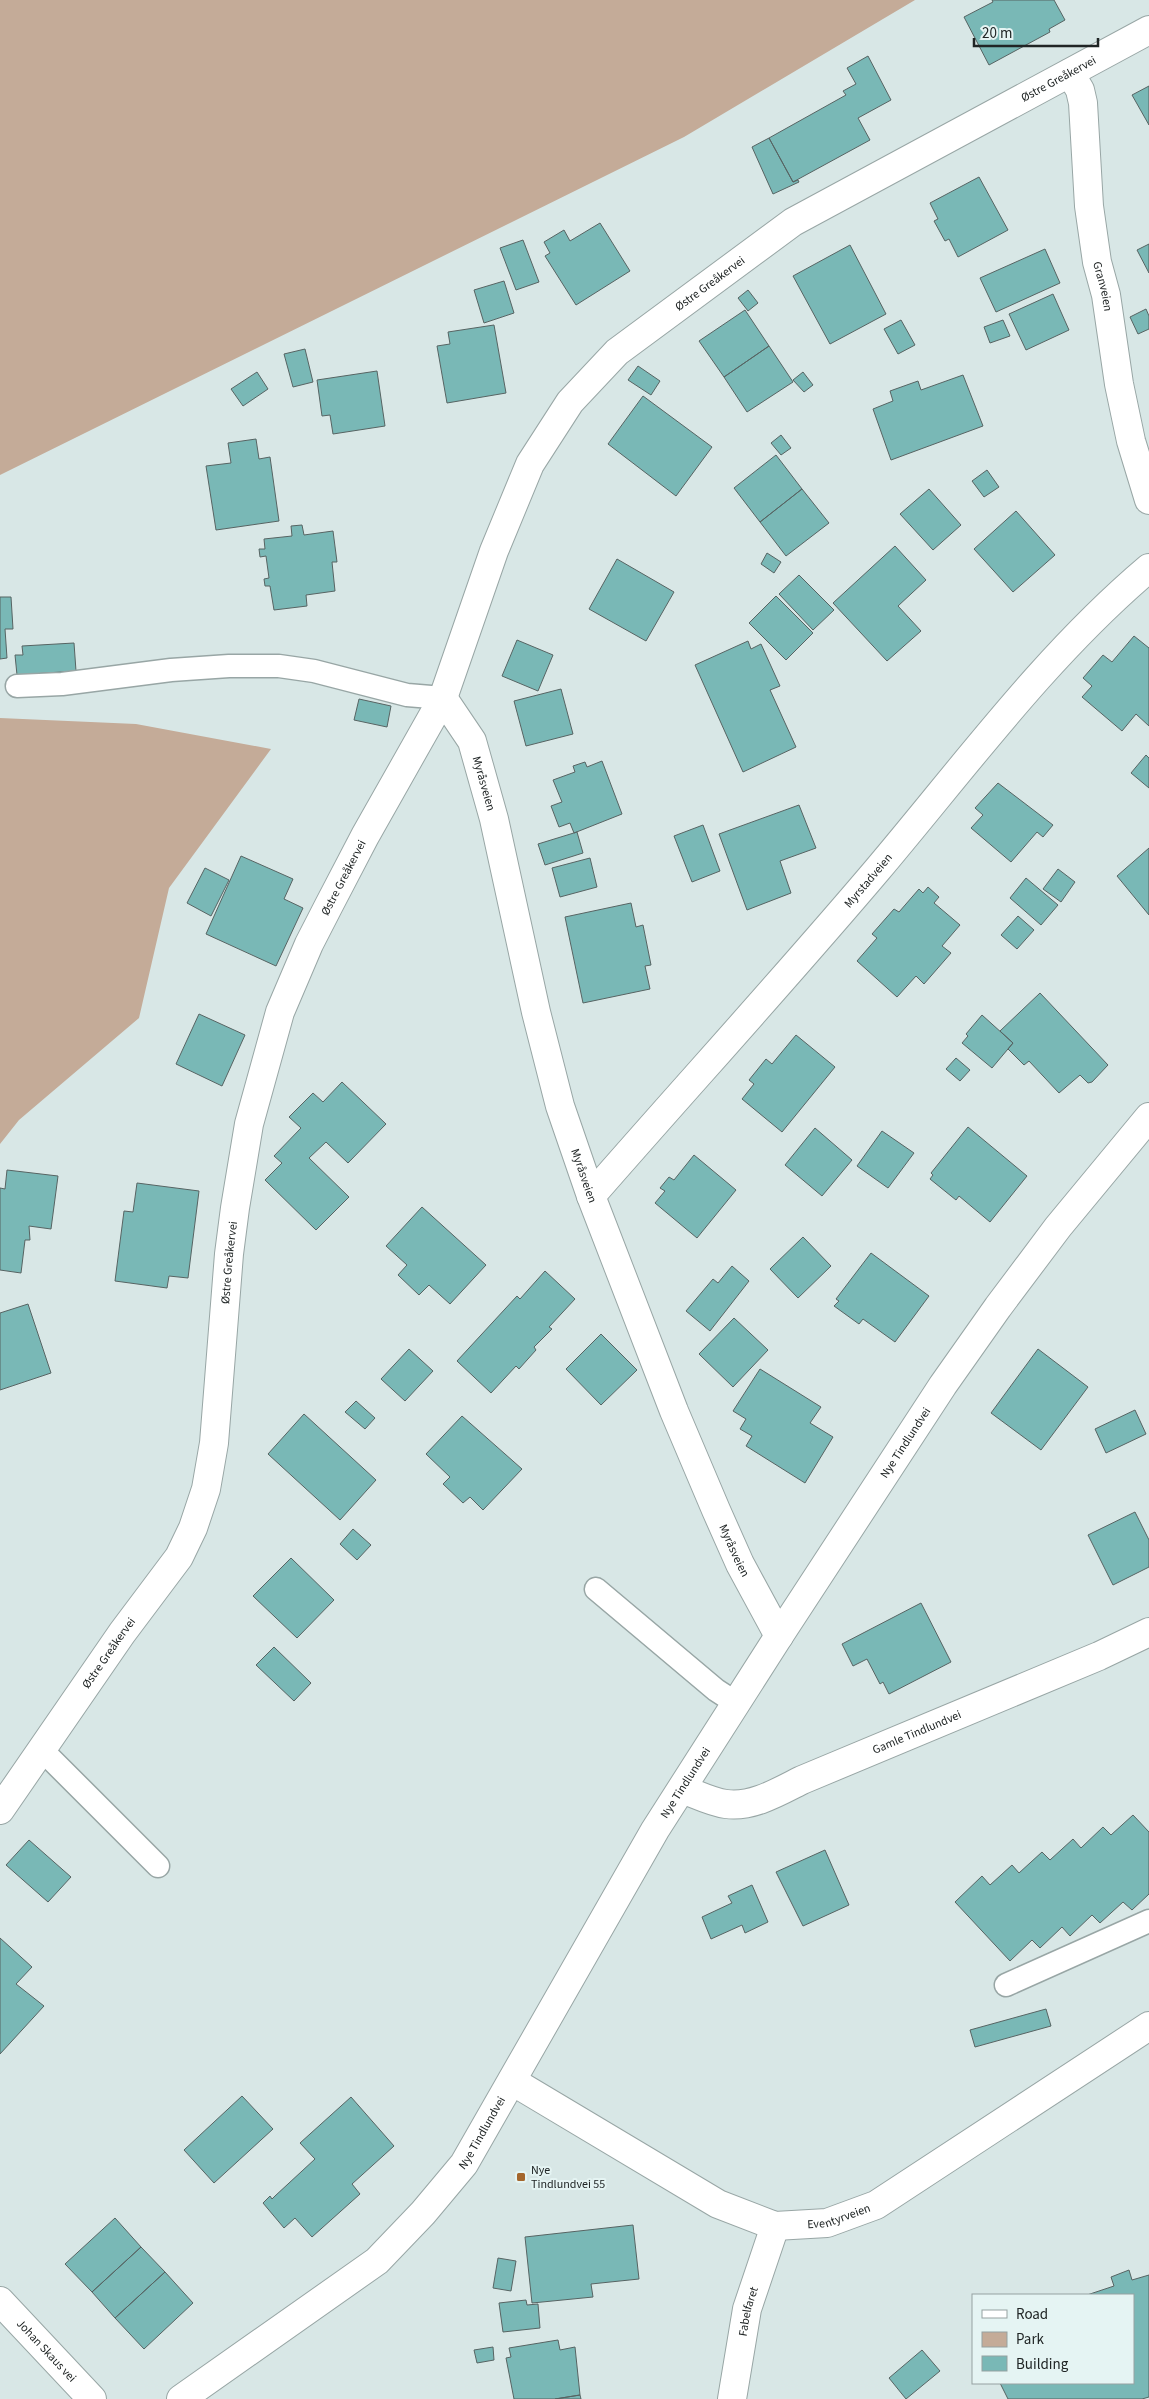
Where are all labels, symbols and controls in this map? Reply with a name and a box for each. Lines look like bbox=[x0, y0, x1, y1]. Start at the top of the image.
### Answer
scale bar bbox=[974, 15, 1098, 47]
text: 20 m bbox=[982, 23, 1012, 44]
street label: Østre Greåkervei bbox=[1018, 52, 1099, 106]
street label: Østre Greåkervei bbox=[671, 252, 748, 315]
street label: Granveien bbox=[1089, 259, 1117, 313]
street label: Myråsveien bbox=[468, 754, 500, 813]
street label: Østre Greåkervei bbox=[317, 837, 370, 918]
street label: Myrstadveien bbox=[840, 850, 896, 911]
street label: Myråsveien bbox=[567, 1146, 601, 1205]
street label: Østre Greåkervei bbox=[217, 1220, 242, 1305]
street label: Nye Tindlundvei bbox=[876, 1404, 935, 1482]
street label: Myråsveien bbox=[715, 1521, 754, 1580]
street label: Østre Greåkervei bbox=[78, 1614, 139, 1692]
street label: Gamle Tindlundvei bbox=[870, 1706, 964, 1758]
street label: Nye Tindlundvei bbox=[656, 1744, 714, 1822]
street label: Nye Tindlundvei bbox=[454, 2093, 509, 2173]
place label: Nye Tindlundvei 55 bbox=[531, 2162, 605, 2193]
marker: Nye Tindlundvei 55 bbox=[515, 2171, 527, 2183]
street label: Eventyrveien bbox=[807, 2199, 873, 2233]
street label: Fabelfaret bbox=[734, 2284, 762, 2338]
legend bbox=[972, 2294, 1134, 2384]
text: Road bbox=[1016, 2304, 1048, 2325]
street label: Johan Skaus vei bbox=[13, 2315, 80, 2386]
text: Park bbox=[1016, 2329, 1045, 2350]
text: Building bbox=[1016, 2354, 1069, 2375]

